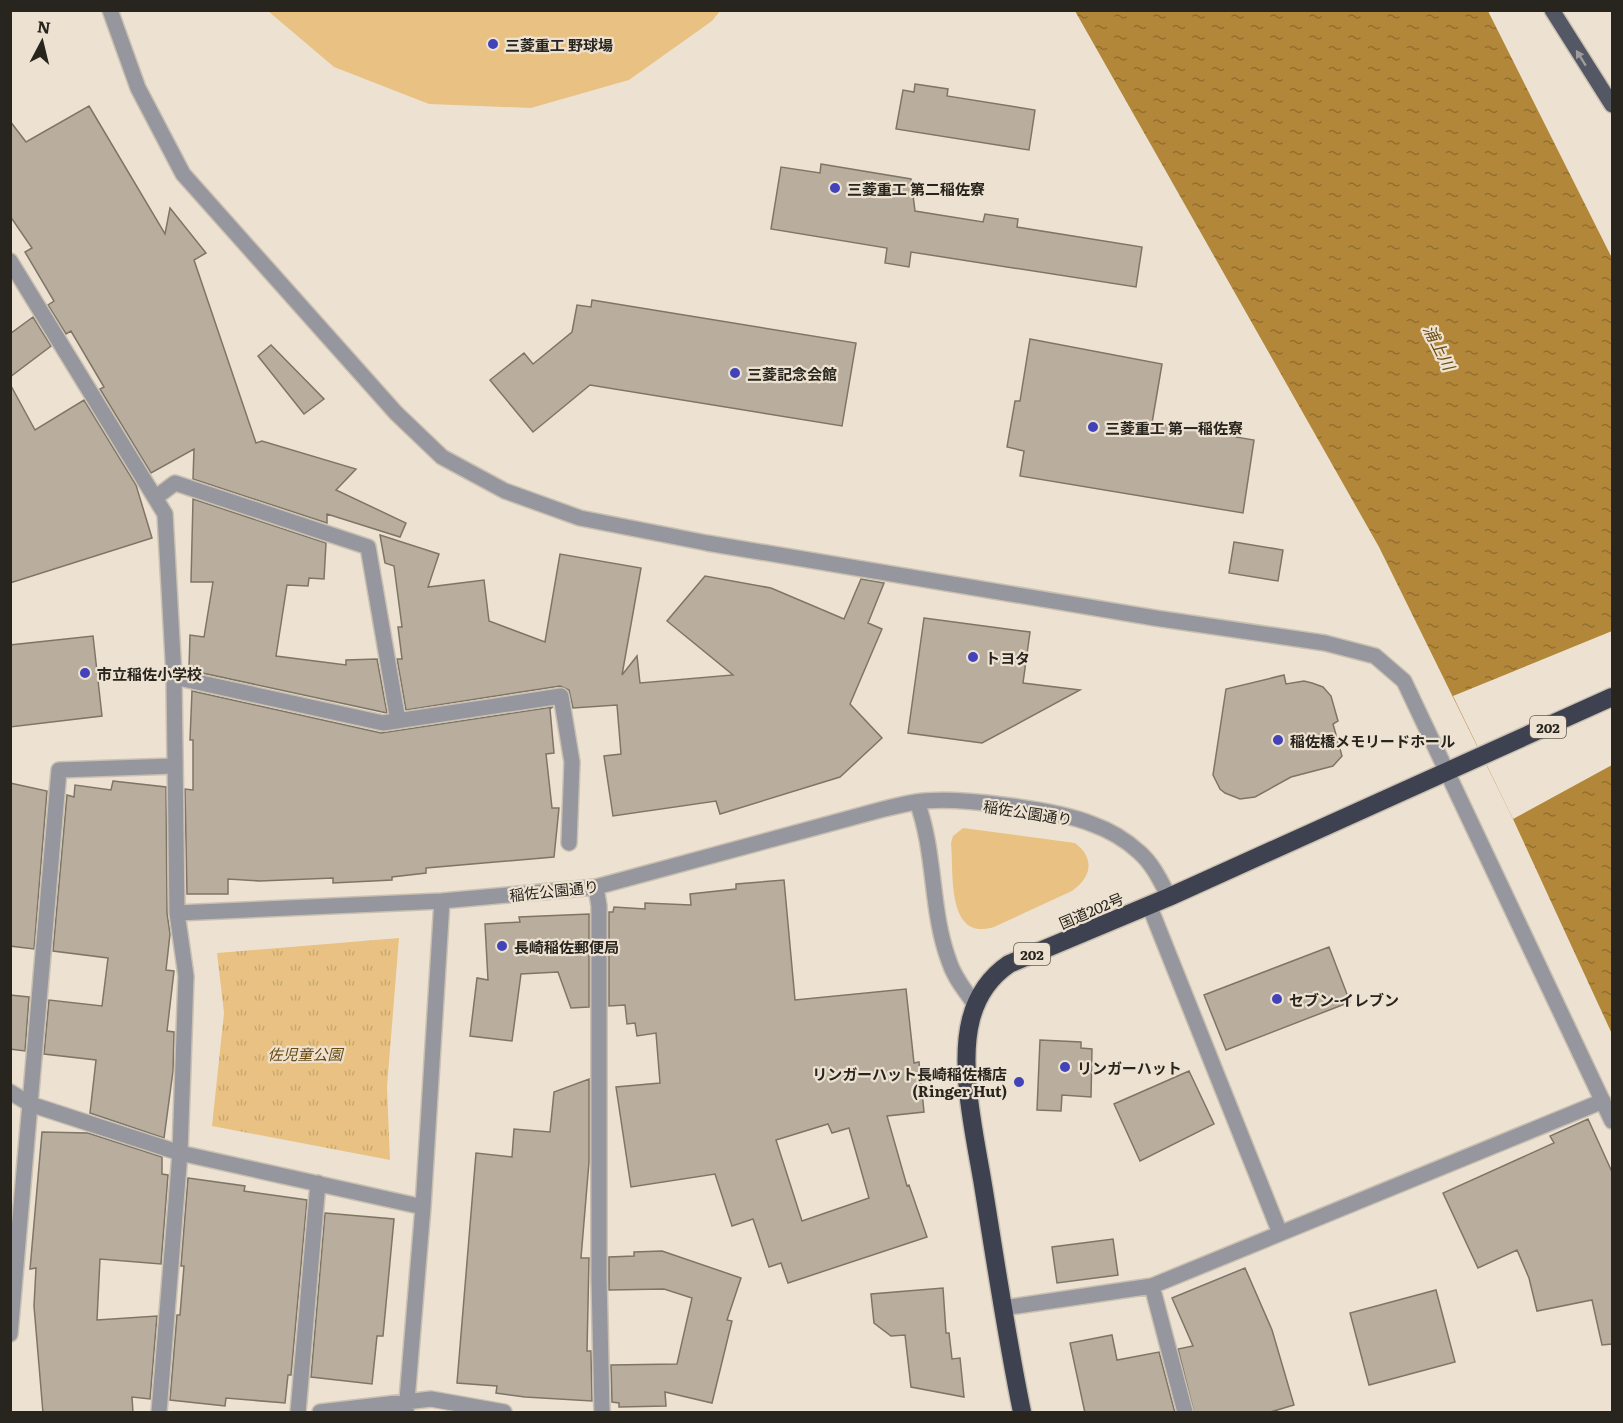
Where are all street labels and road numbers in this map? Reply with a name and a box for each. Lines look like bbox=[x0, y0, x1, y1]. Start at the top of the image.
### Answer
road number: 202 bbox=[1530, 716, 1566, 738]
street label: 稲佐公園通り bbox=[982, 794, 1074, 830]
street label: 稲佐公園通り bbox=[508, 874, 600, 906]
street label: 国道202号 bbox=[1055, 886, 1127, 934]
road number: 202 bbox=[1014, 943, 1050, 965]

